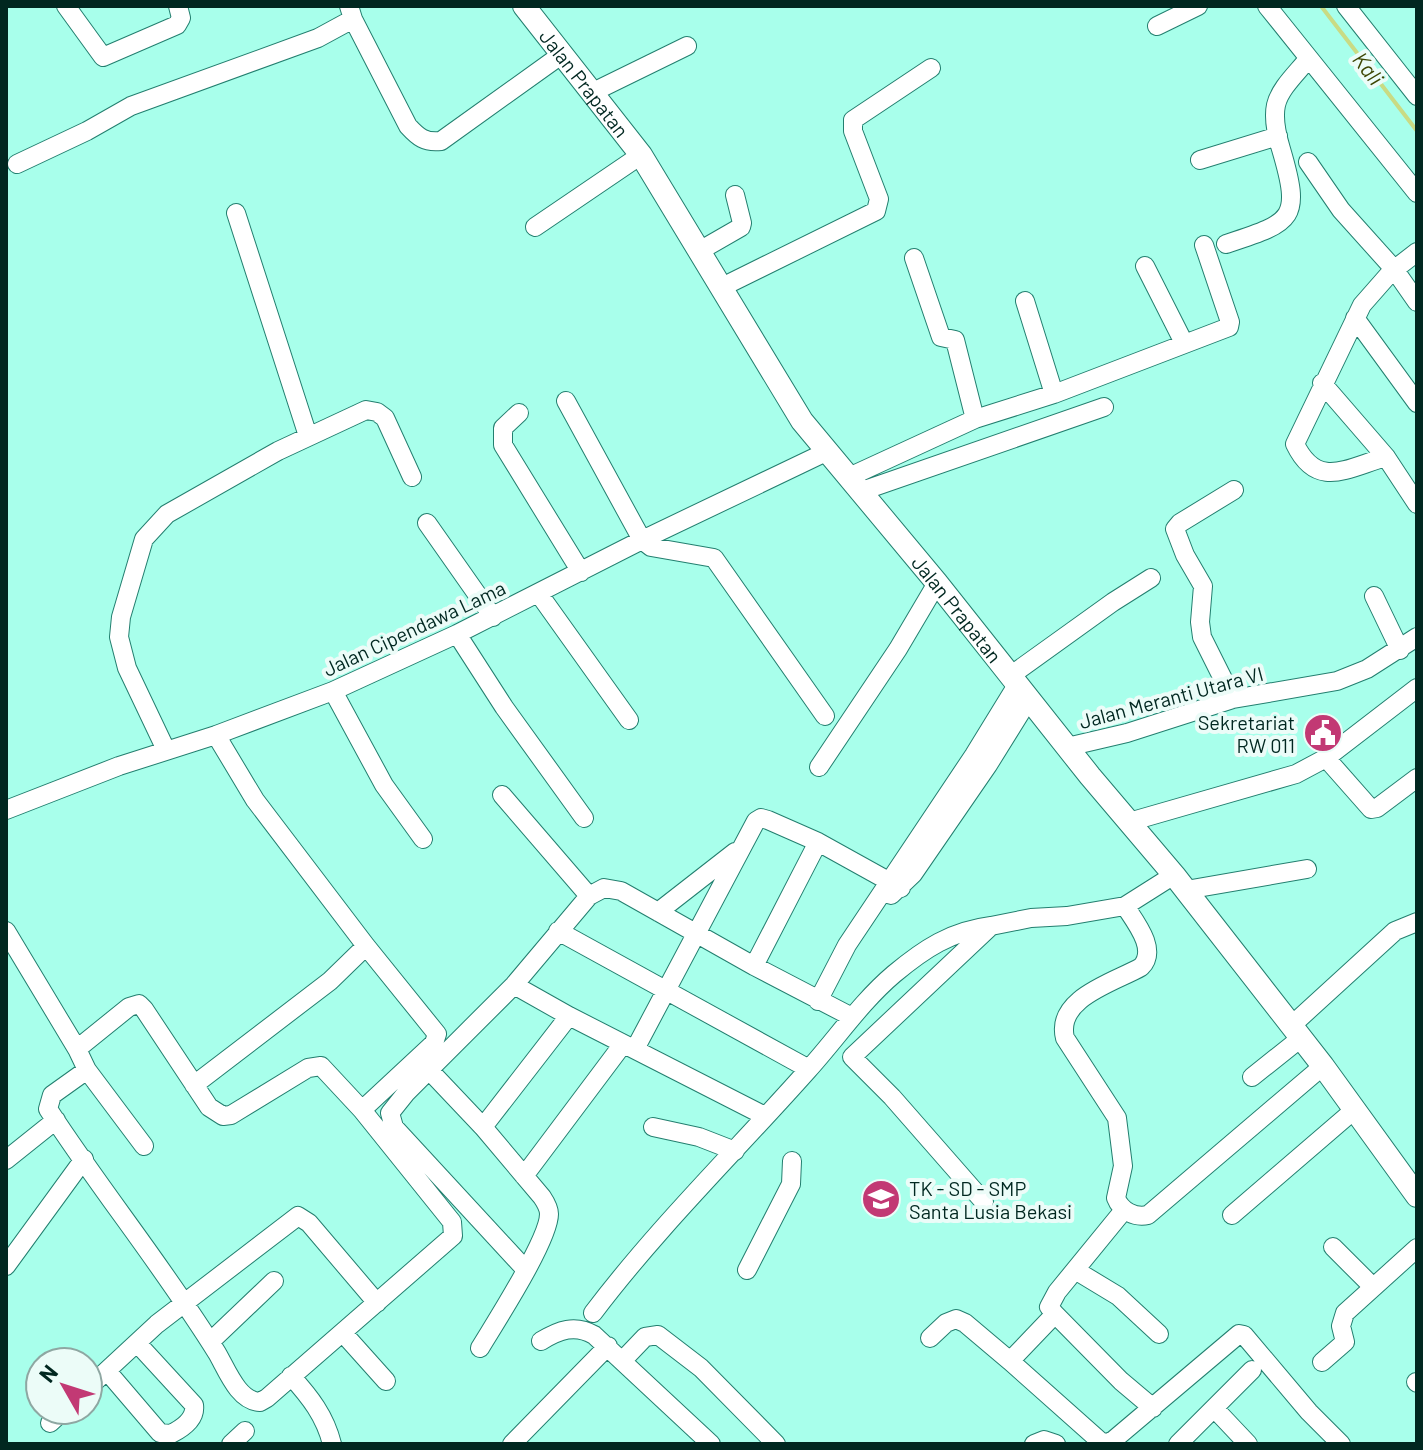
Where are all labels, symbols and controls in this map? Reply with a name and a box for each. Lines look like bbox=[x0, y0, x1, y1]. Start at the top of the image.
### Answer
street label: Jalan Prapatan bbox=[535, 24, 634, 142]
water label: Kali bbox=[1348, 46, 1390, 90]
street label: Jalan Prapatan bbox=[907, 550, 1007, 667]
street label: Jalan Cipendawa Lama bbox=[319, 575, 509, 681]
street label: Jalan Meranti Utara VI bbox=[1076, 661, 1266, 733]
place label: Sekretariat RW 011 bbox=[1198, 710, 1295, 757]
public building icon: Sekretariat RW 011 bbox=[1302, 712, 1344, 754]
place label: TK - SD - SMP Santa Lusia Bekasi bbox=[909, 1176, 1072, 1223]
school or university icon: TK - SD - SMP Santa Lusia Bekasi bbox=[860, 1178, 902, 1220]
north arrow bbox=[24, 1346, 104, 1426]
text: N bbox=[33, 1359, 62, 1387]

